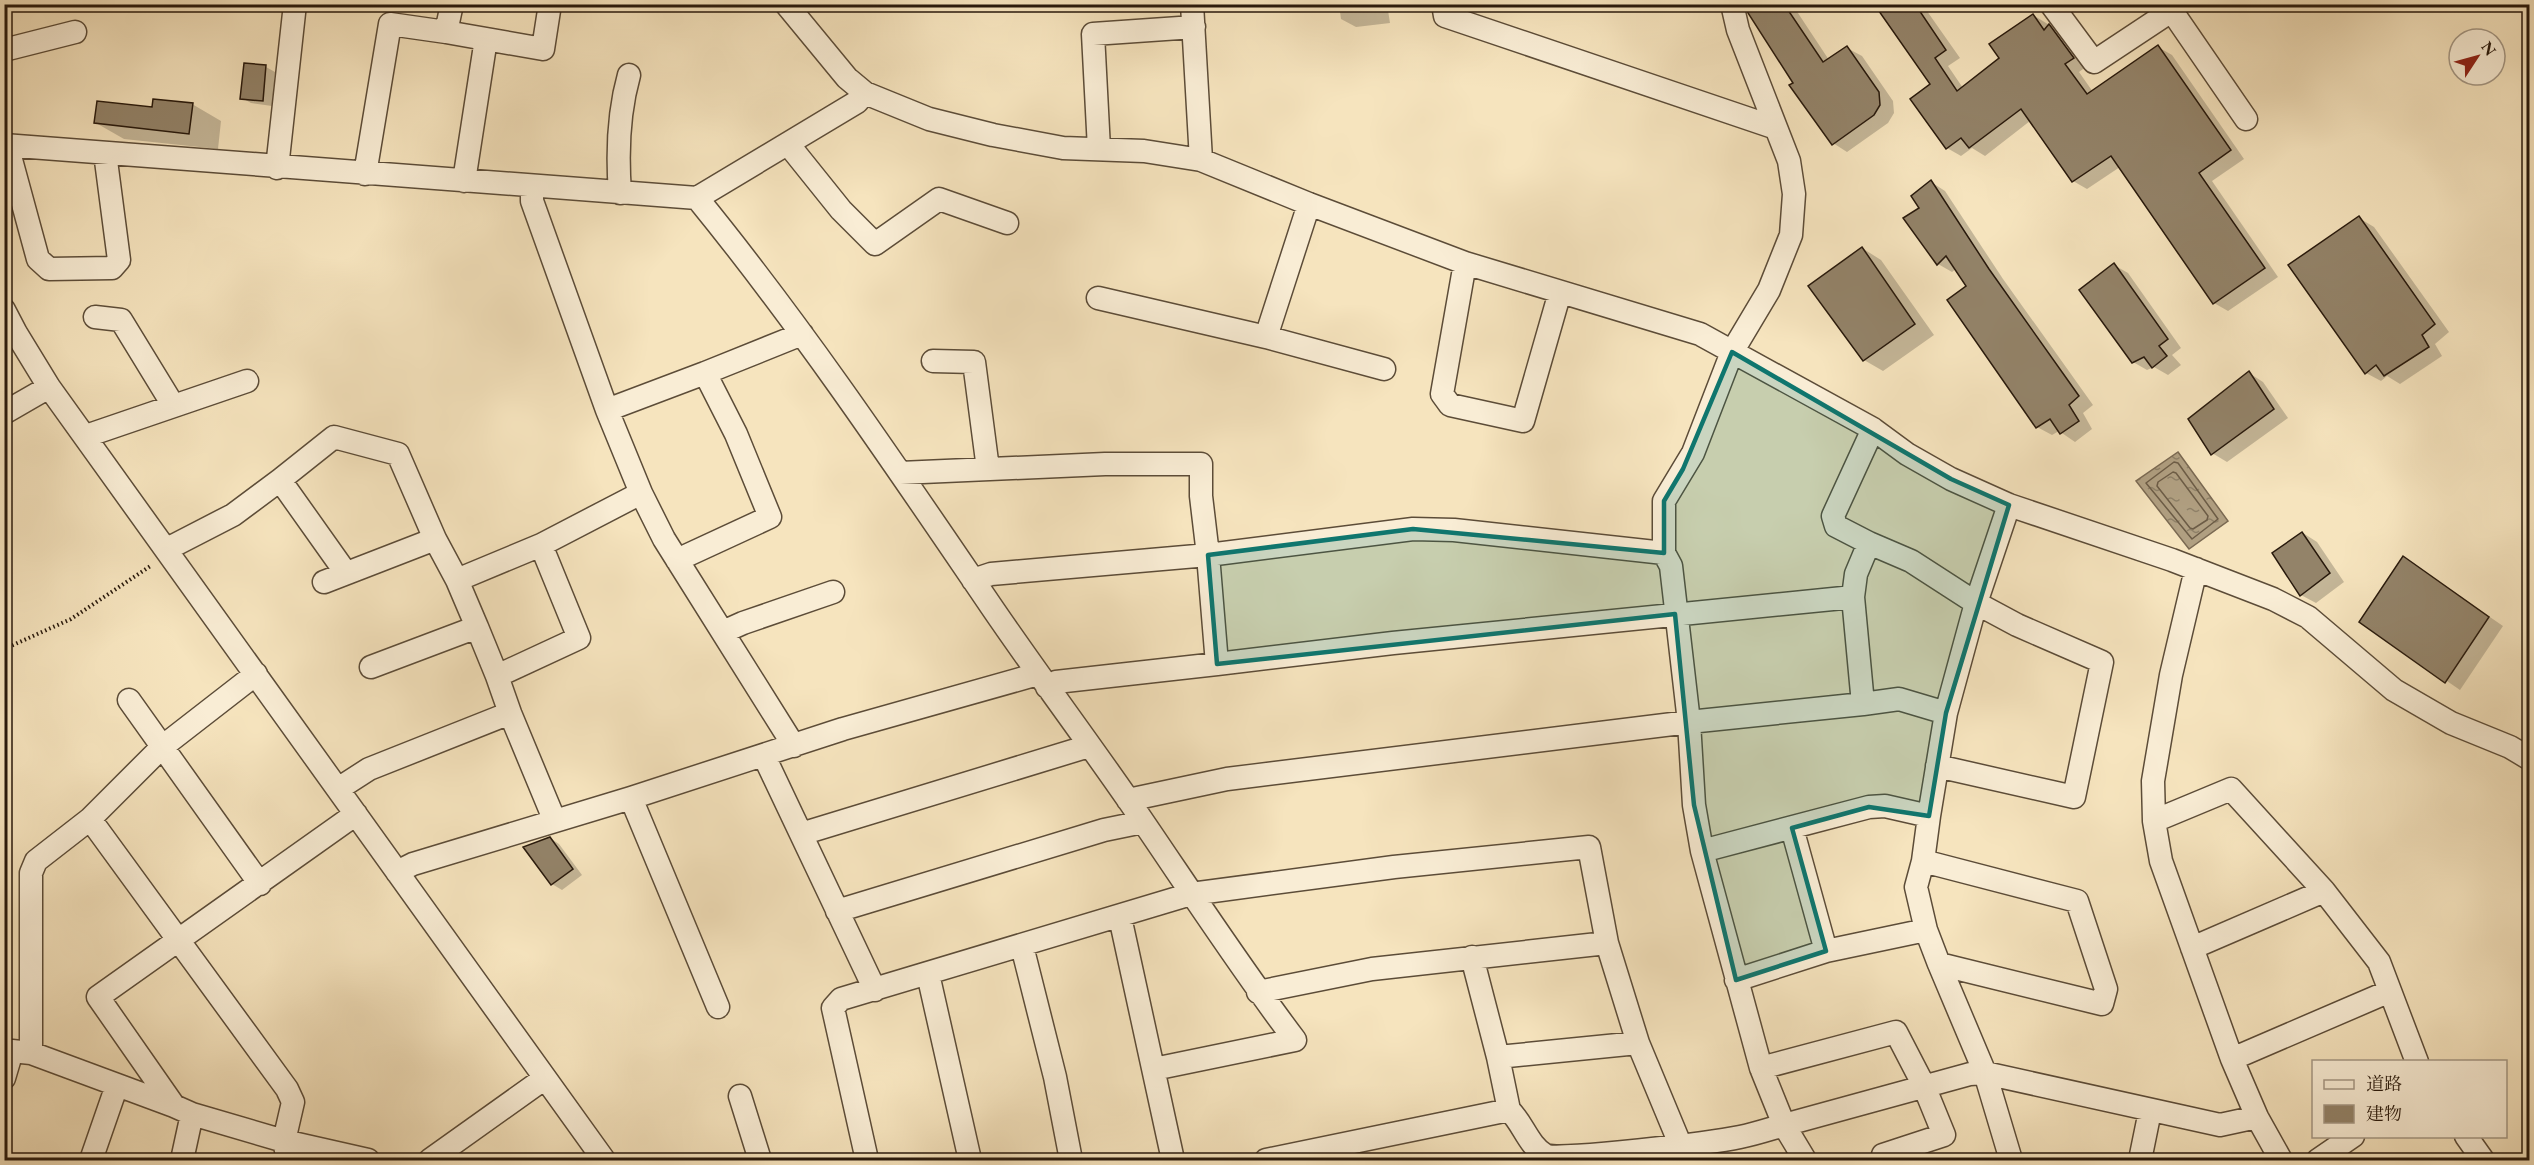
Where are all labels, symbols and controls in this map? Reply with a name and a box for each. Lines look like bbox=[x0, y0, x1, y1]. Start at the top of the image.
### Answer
north arrow bbox=[2447, 27, 2507, 87]
text: N bbox=[2476, 37, 2501, 60]
legend bbox=[2312, 1060, 2507, 1138]
text: 道路 bbox=[2366, 1072, 2402, 1095]
text: 建物 bbox=[2366, 1102, 2402, 1125]

